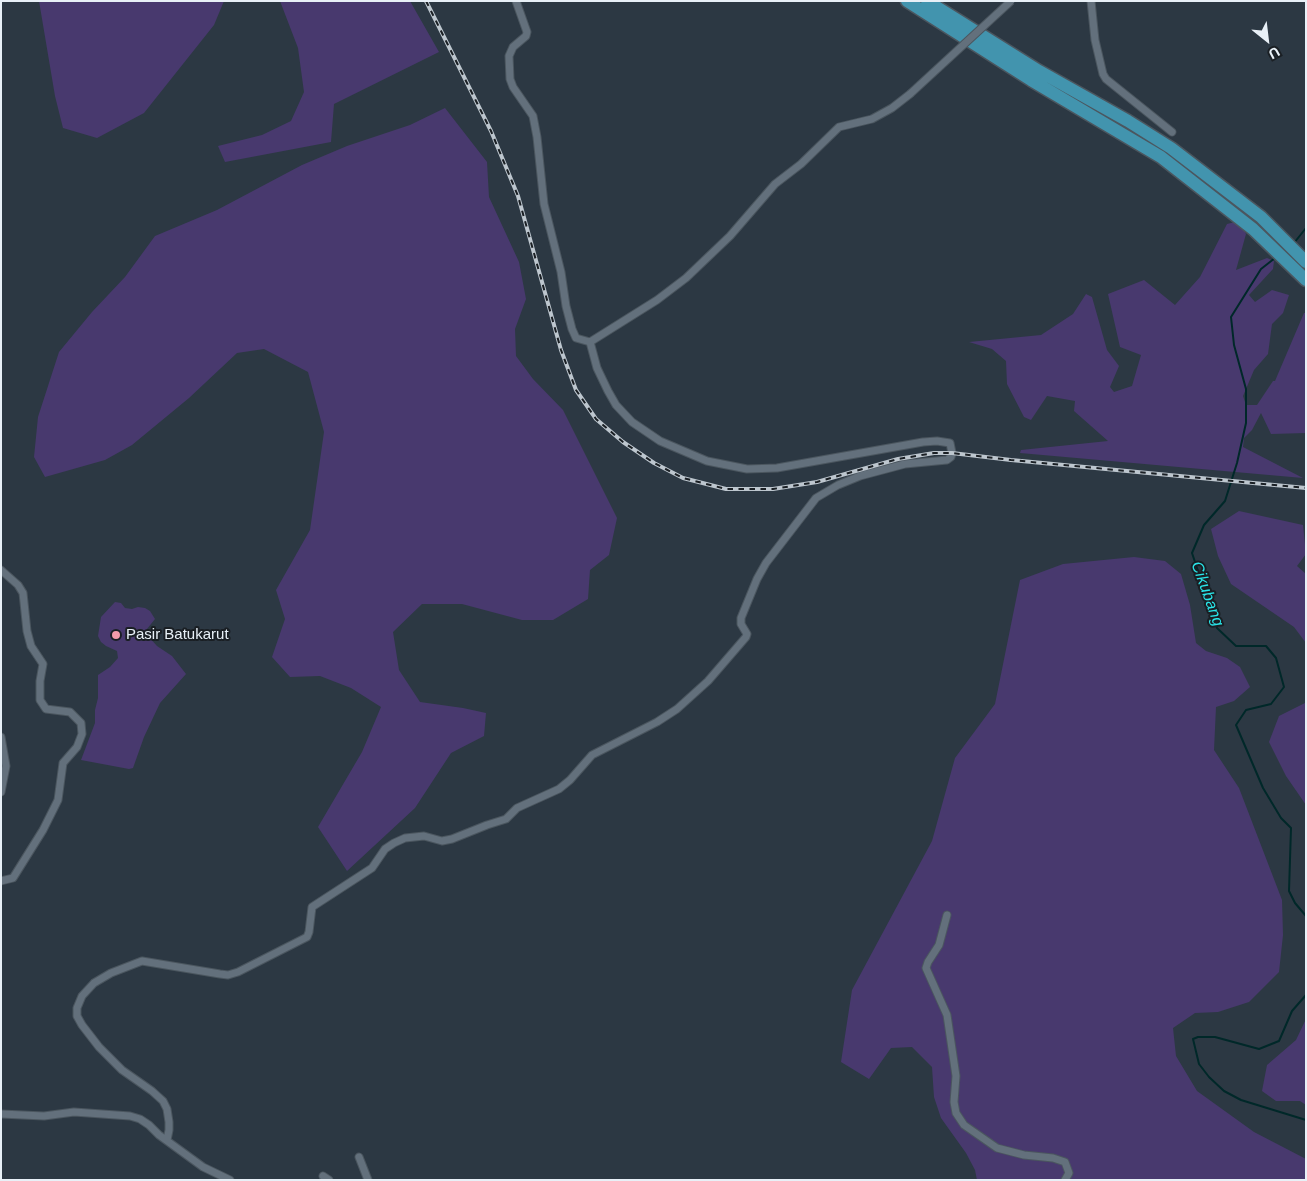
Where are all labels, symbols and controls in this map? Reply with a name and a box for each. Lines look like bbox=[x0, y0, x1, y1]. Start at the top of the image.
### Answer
north arrow bbox=[1242, 15, 1292, 65]
text: U bbox=[1266, 44, 1283, 63]
water label: Cikubang bbox=[1186, 559, 1228, 629]
place label: Pasir Batukarut bbox=[126, 626, 229, 644]
marker: Pasir Batukarut bbox=[110, 629, 122, 641]

